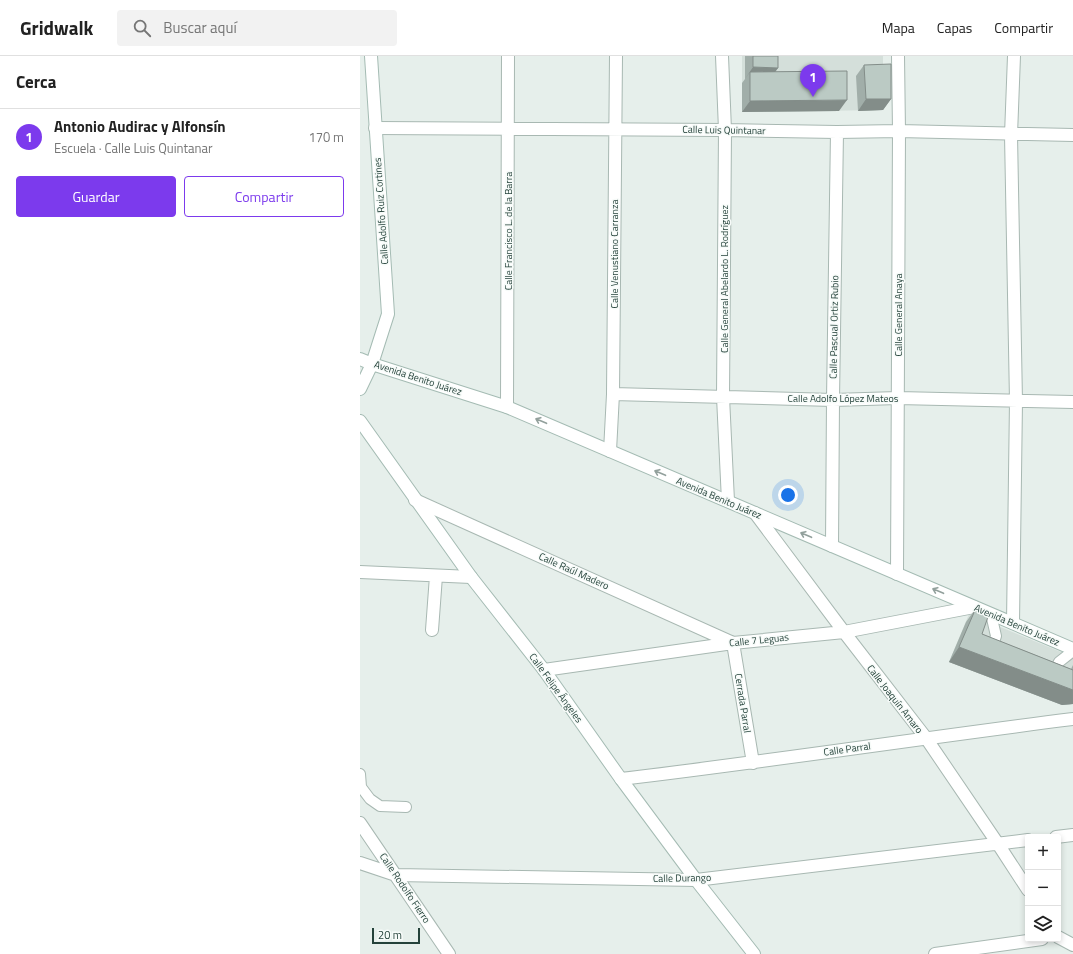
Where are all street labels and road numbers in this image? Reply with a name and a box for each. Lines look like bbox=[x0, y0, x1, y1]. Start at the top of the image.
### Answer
street label: Calle Luis Quintanar bbox=[682, 122, 766, 138]
street label: Calle Adolfo Ruiz Cortines bbox=[370, 157, 392, 265]
street label: Calle Francisco L. de la Barra bbox=[501, 172, 516, 290]
street label: Calle Venustiano Carranza bbox=[607, 199, 622, 309]
street label: Calle General Abelardo L. Rodríguez bbox=[717, 205, 732, 353]
street label: Calle General Anaya bbox=[891, 274, 906, 356]
street label: Calle Pascual Ortiz Rubio bbox=[826, 275, 842, 379]
street label: Avenida Benito Juárez bbox=[372, 357, 464, 399]
street label: Calle Adolfo López Mateos bbox=[788, 391, 899, 406]
street label: Avenida Benito Juárez bbox=[674, 473, 764, 523]
street label: Calle Raúl Madero bbox=[536, 549, 612, 593]
street label: Avenida Benito Juárez bbox=[972, 600, 1062, 650]
street label: Calle 7 Leguas bbox=[728, 629, 790, 651]
street label: Calle Felipe Ángeles bbox=[526, 650, 587, 726]
street label: Calle Joaquín Amaro bbox=[863, 661, 927, 737]
street label: Cerrada Parral bbox=[731, 672, 755, 734]
street label: Calle Parral bbox=[822, 738, 872, 760]
street label: Calle Rodolfo Fierro bbox=[376, 850, 434, 926]
street label: Calle Durango bbox=[653, 870, 711, 886]

